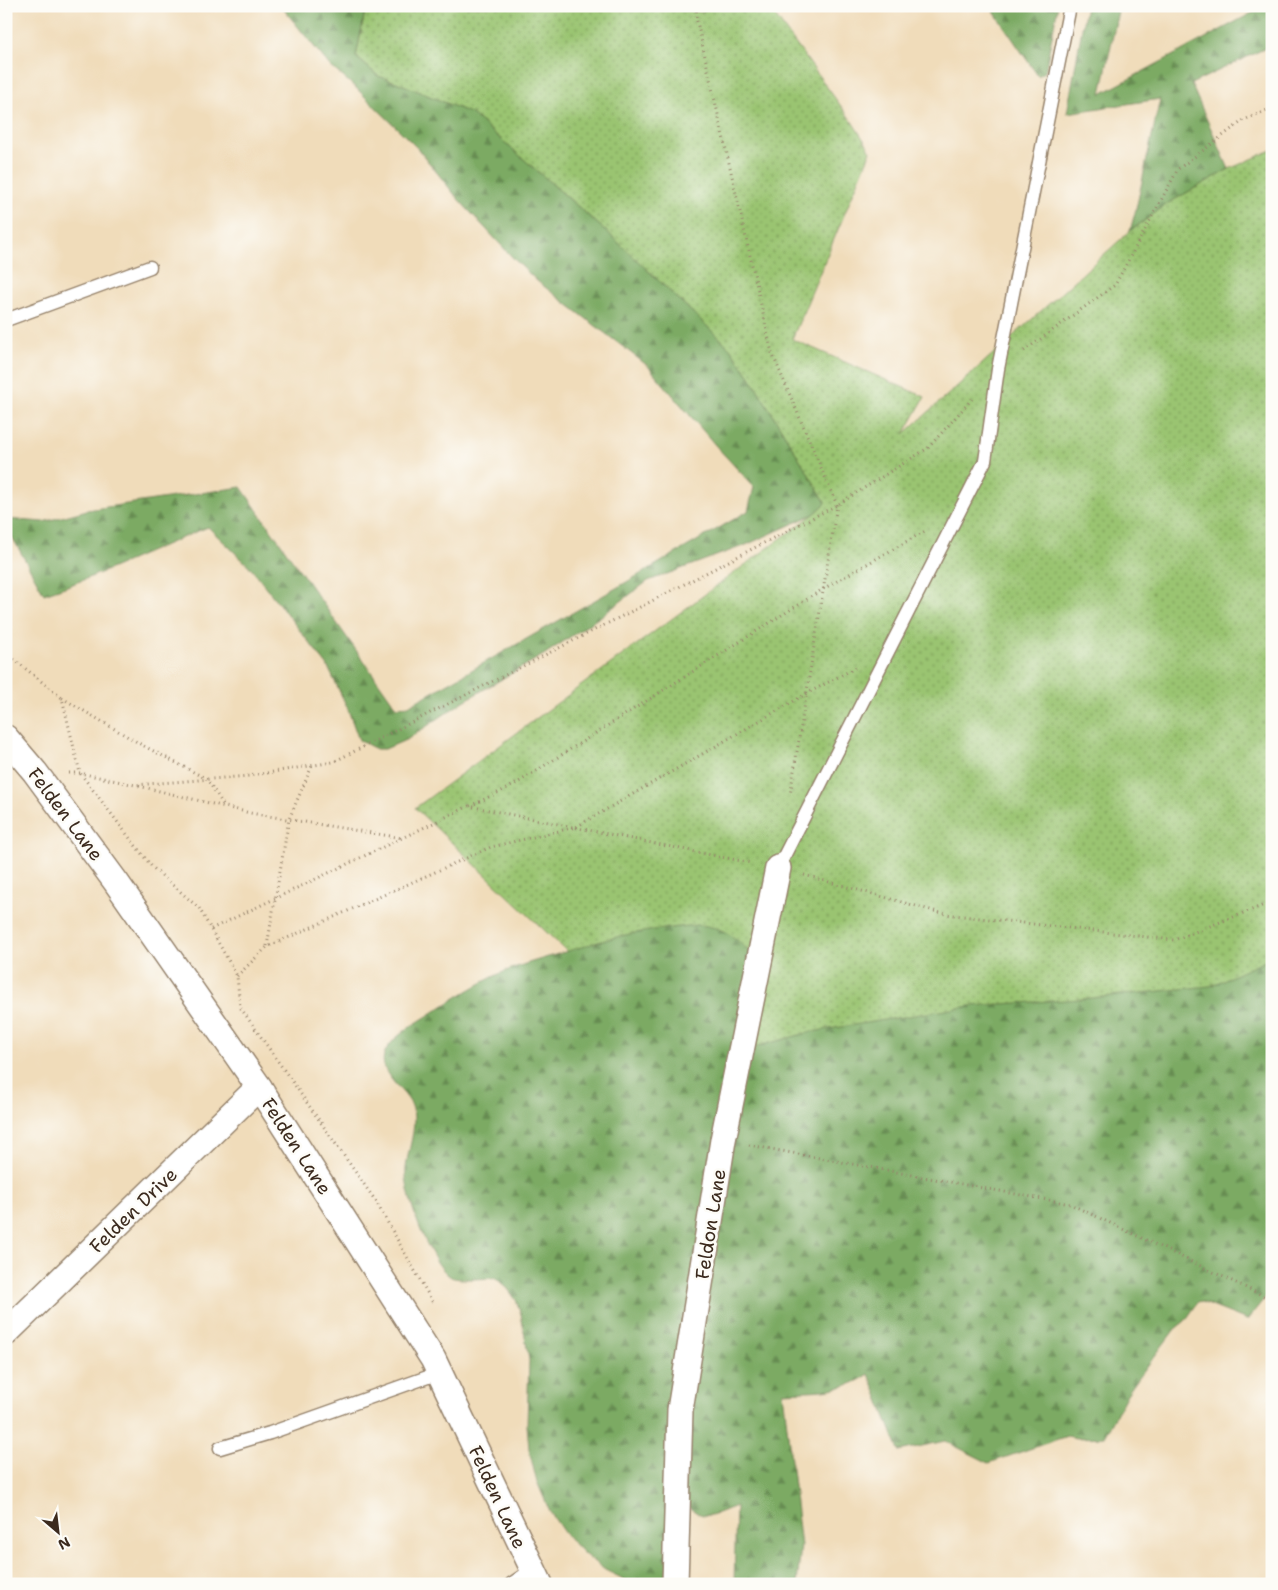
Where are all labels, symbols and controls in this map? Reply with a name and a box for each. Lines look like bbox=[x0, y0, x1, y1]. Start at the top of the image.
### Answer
street label: Felden Lane bbox=[22, 763, 109, 866]
street label: Felden Lane bbox=[256, 1093, 337, 1200]
street label: Felden Drive bbox=[84, 1162, 183, 1259]
street label: Feldon Lane bbox=[689, 1167, 732, 1281]
street label: Felden Lane bbox=[463, 1442, 532, 1553]
north arrow bbox=[32, 1508, 82, 1558]
text: N bbox=[55, 1533, 73, 1554]

